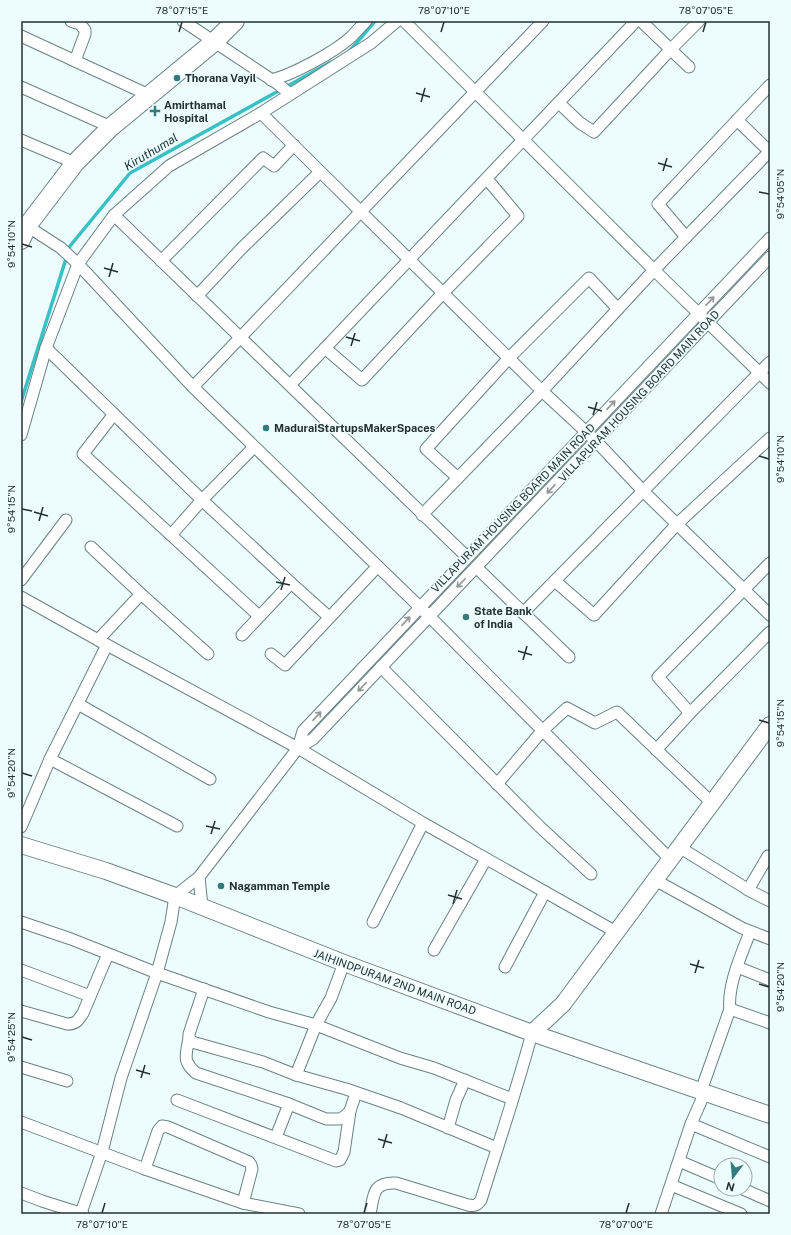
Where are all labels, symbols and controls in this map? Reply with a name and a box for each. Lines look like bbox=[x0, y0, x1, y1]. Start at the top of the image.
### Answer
text: 78°07'15"E bbox=[156, 4, 208, 16]
text: 78°07'10"E bbox=[418, 4, 470, 16]
text: 78°07'05"E bbox=[679, 4, 733, 16]
place label: Thorana Vayil bbox=[185, 72, 257, 84]
marker: Thorana Vayil bbox=[172, 73, 182, 83]
place label: Amirthamal Hospital bbox=[164, 99, 227, 124]
marker: Amirthamal Hospital bbox=[149, 105, 161, 117]
water label: Kiruthumal bbox=[122, 131, 180, 173]
text: 9°54'05"N bbox=[774, 169, 786, 219]
text: 9°54'10"N bbox=[5, 220, 17, 268]
one-way arrow bbox=[706, 295, 715, 306]
street label: VILLAPURAM HOUSING BOARD MAIN ROAD bbox=[556, 308, 722, 484]
one-way arrow bbox=[607, 400, 616, 410]
street label: VILLAPURAM HOUSING BOARD MAIN ROAD bbox=[429, 421, 597, 595]
place label: MaduraiStartupsMakerSpaces bbox=[274, 422, 436, 434]
marker: MaduraiStartupsMakerSpaces bbox=[261, 423, 271, 433]
text: 9°54'10"N bbox=[774, 435, 786, 483]
one-way arrow bbox=[546, 484, 556, 494]
text: 9°54'15"N bbox=[5, 485, 17, 533]
one-way arrow bbox=[456, 578, 466, 588]
place label: State Bank of India bbox=[474, 605, 533, 630]
marker: State Bank of India bbox=[461, 612, 471, 622]
one-way arrow bbox=[401, 616, 411, 626]
one-way arrow bbox=[357, 682, 367, 692]
text: 9°54'15"N bbox=[774, 699, 786, 747]
one-way arrow bbox=[312, 711, 322, 721]
text: 9°54'20"N bbox=[5, 748, 17, 798]
place label: Nagamman Temple bbox=[229, 880, 330, 892]
marker: Nagamman Temple bbox=[216, 881, 226, 891]
street label: JAIHINDPURAM 2ND MAIN ROAD bbox=[312, 947, 478, 1017]
text: 9°54'20"N bbox=[774, 962, 786, 1012]
text: 9°54'25"N bbox=[5, 1012, 17, 1062]
north arrow bbox=[713, 1157, 753, 1197]
text: N bbox=[724, 1180, 736, 1194]
text: 78°07'10"E bbox=[76, 1218, 128, 1230]
text: 78°07'05"E bbox=[337, 1218, 391, 1230]
text: 78°07'00"E bbox=[599, 1218, 653, 1230]

